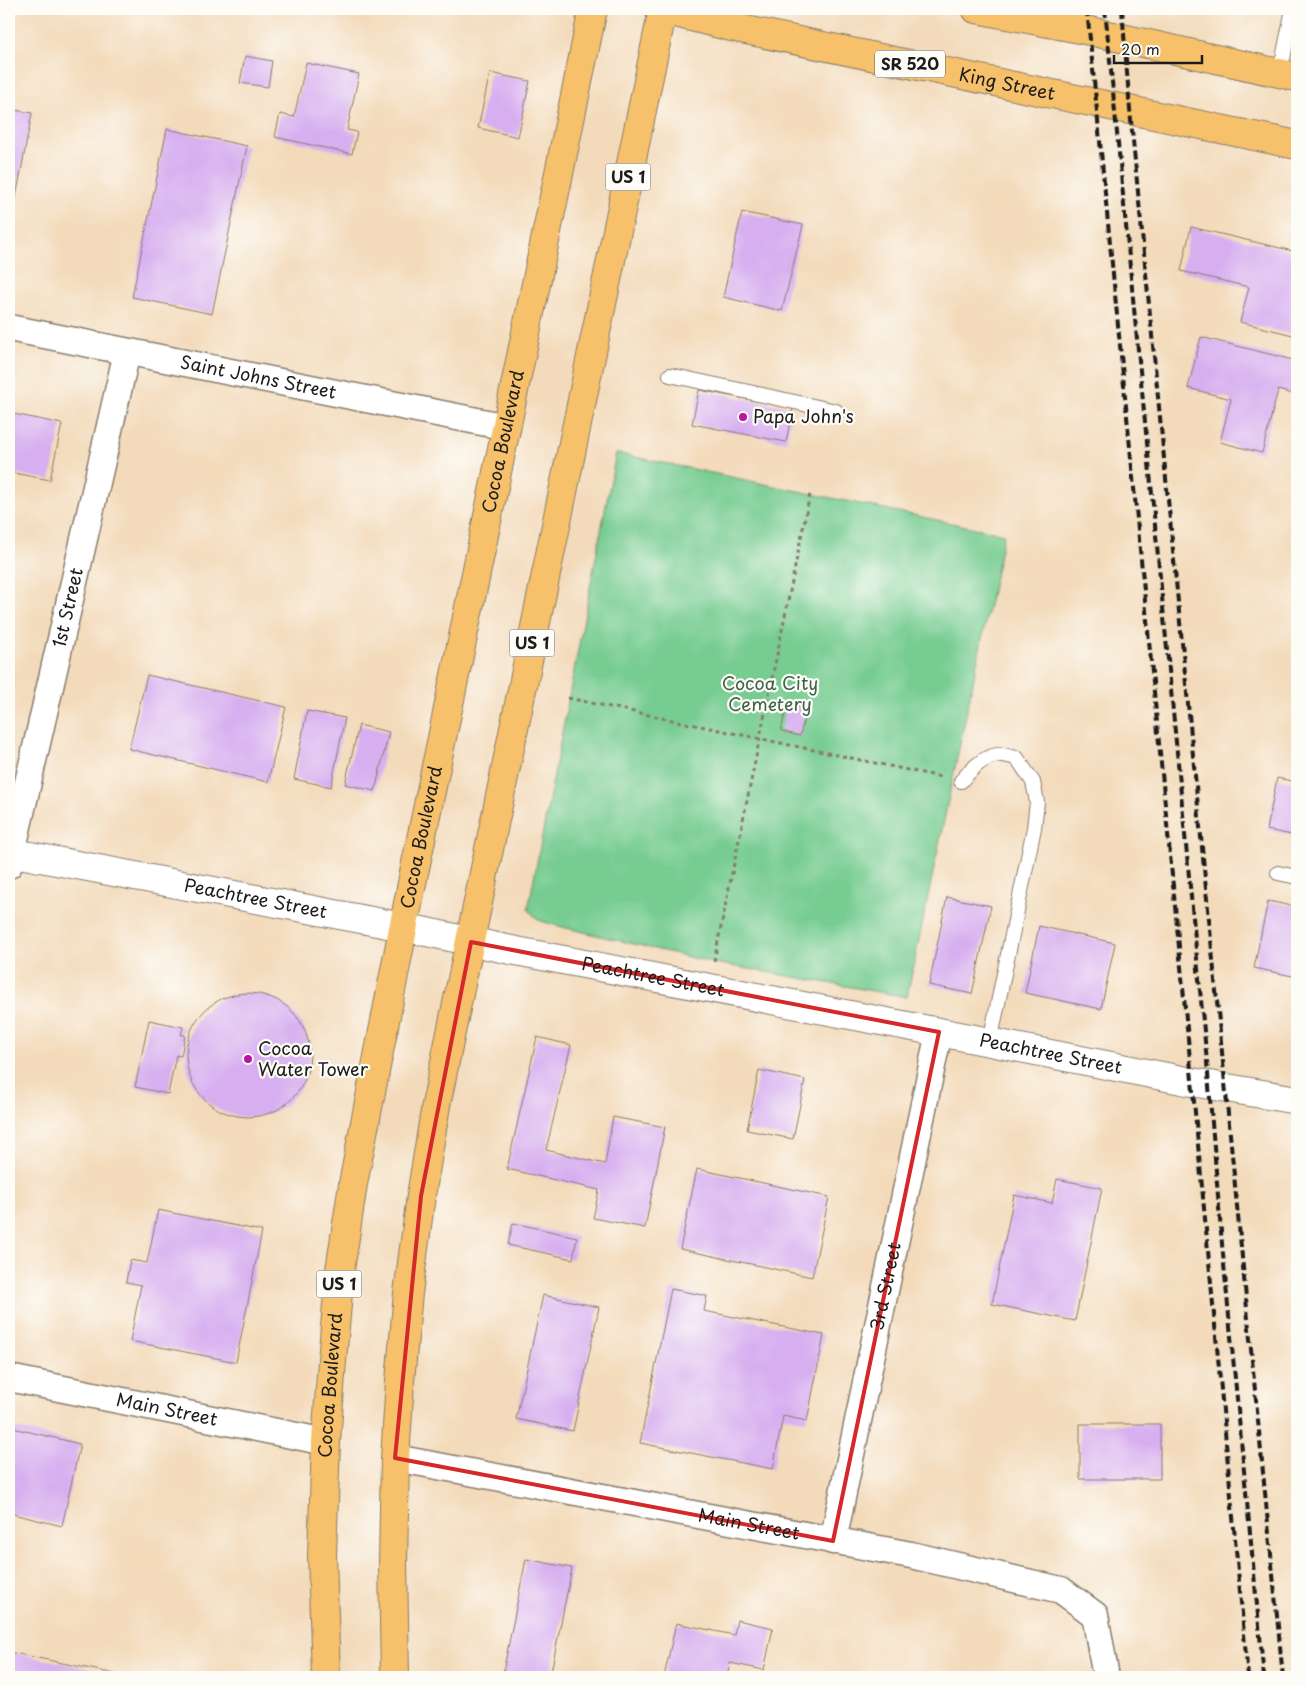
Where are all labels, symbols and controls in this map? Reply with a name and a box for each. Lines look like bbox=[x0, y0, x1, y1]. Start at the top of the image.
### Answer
scale bar bbox=[1114, 32, 1201, 64]
text: 20 m bbox=[1121, 37, 1160, 60]
road number: SR 520 bbox=[875, 51, 945, 78]
street label: King Street bbox=[957, 60, 1058, 106]
road number: US 1 bbox=[606, 163, 650, 190]
street label: Saint Johns Street bbox=[178, 347, 339, 405]
street label: Cocoa Boulevard bbox=[474, 367, 530, 515]
place label: Papa John's bbox=[753, 402, 854, 429]
marker: Papa John's bbox=[737, 411, 749, 423]
street label: 1st Street bbox=[44, 565, 89, 650]
road number: US 1 bbox=[510, 630, 554, 656]
park label: Cocoa City Cemetery bbox=[722, 669, 818, 717]
street label: Cocoa Boulevard bbox=[392, 763, 448, 911]
street label: Peachtree Street bbox=[182, 871, 329, 924]
street label: Peachtree Street bbox=[580, 949, 727, 1003]
street label: Peachtree Street bbox=[977, 1025, 1124, 1080]
place label: Cocoa Water Tower bbox=[258, 1034, 369, 1082]
marker: Cocoa Water Tower bbox=[242, 1053, 254, 1065]
street label: 3rd Street bbox=[862, 1240, 907, 1333]
road number: US 1 bbox=[316, 1270, 362, 1298]
street label: Cocoa Boulevard bbox=[310, 1311, 348, 1458]
street label: Main Street bbox=[114, 1385, 220, 1432]
street label: Main Street bbox=[696, 1500, 802, 1546]

